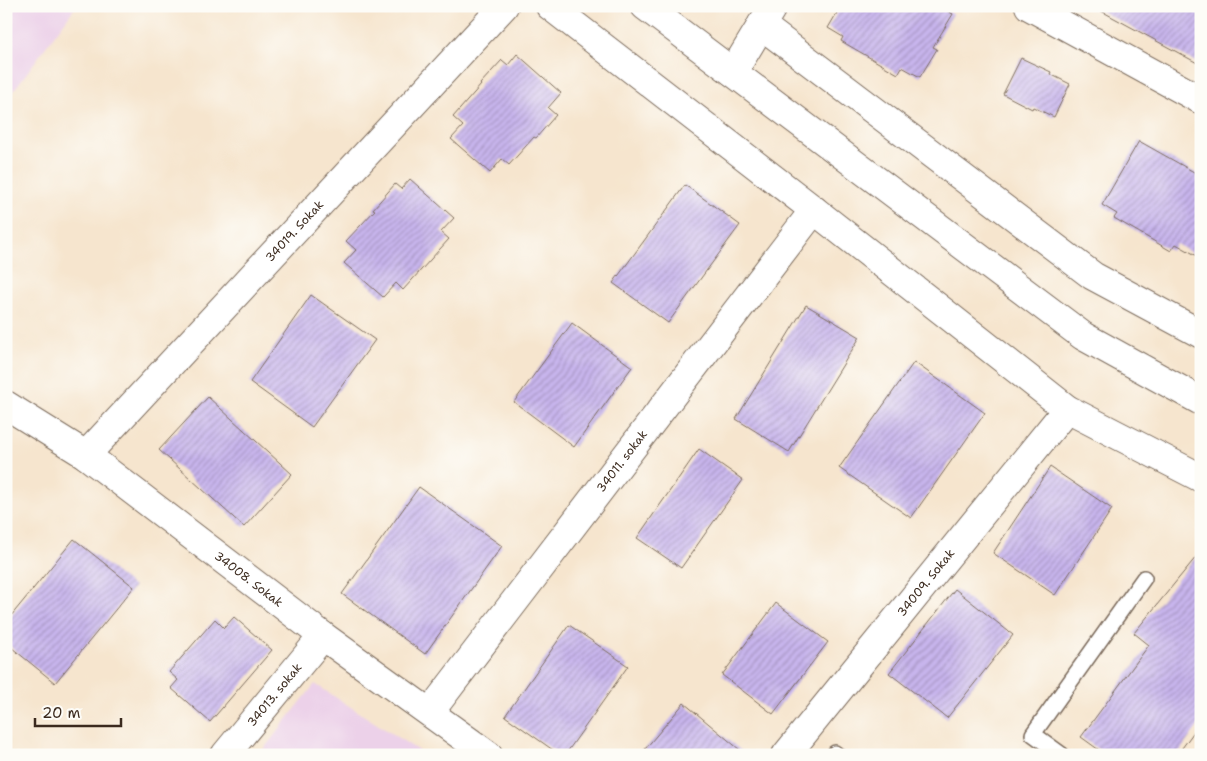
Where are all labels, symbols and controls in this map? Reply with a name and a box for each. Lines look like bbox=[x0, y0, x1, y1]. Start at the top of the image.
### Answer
street label: 34019. Sokak bbox=[262, 197, 327, 265]
street label: 34011. sokak bbox=[593, 427, 651, 495]
street label: 34009. Sokak bbox=[894, 546, 958, 620]
street label: 34008. Sokak bbox=[211, 548, 286, 611]
street label: 34013. sokak bbox=[244, 660, 305, 730]
scale bar bbox=[35, 696, 121, 728]
text: 20 m bbox=[42, 703, 81, 723]

